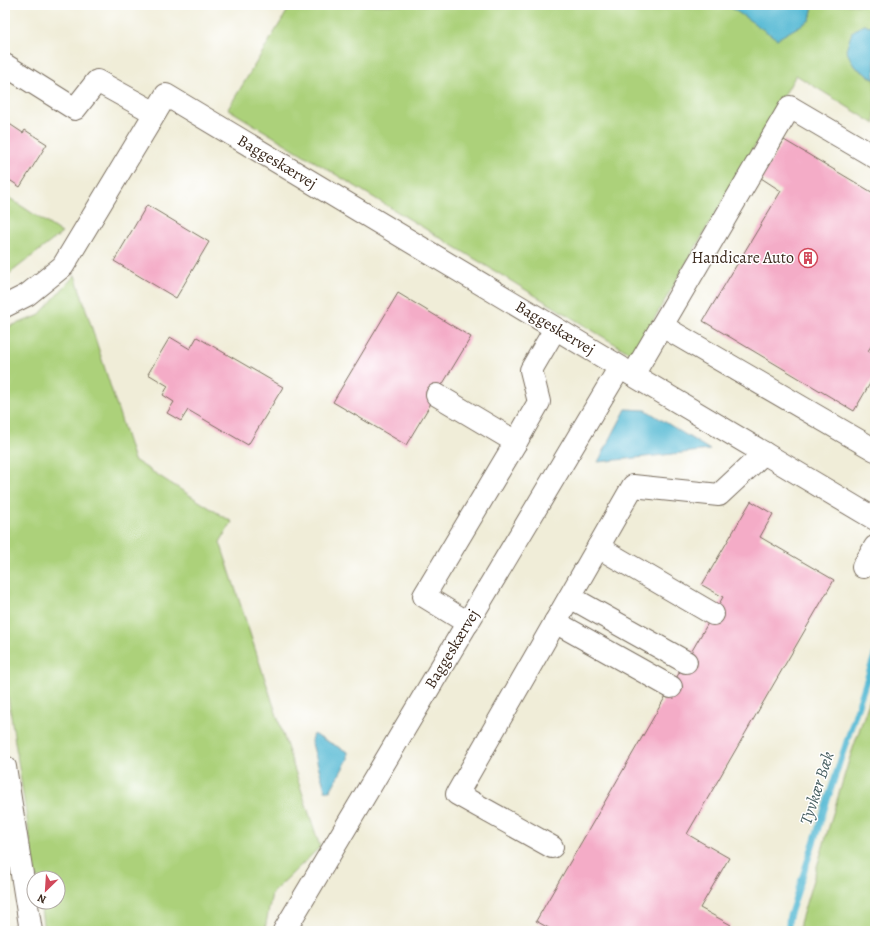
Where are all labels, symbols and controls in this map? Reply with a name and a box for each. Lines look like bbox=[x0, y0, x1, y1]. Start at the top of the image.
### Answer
street label: Baggeskærvej bbox=[233, 130, 321, 194]
place label: Handicare Auto bbox=[692, 247, 794, 269]
building icon: Handicare Auto bbox=[797, 247, 819, 269]
street label: Baggeskærvej bbox=[511, 296, 599, 360]
street label: Baggeskærvej bbox=[420, 605, 484, 693]
water label: Tyvkær Bæk bbox=[794, 748, 840, 828]
north arrow bbox=[26, 870, 66, 910]
text: N bbox=[35, 890, 49, 907]

